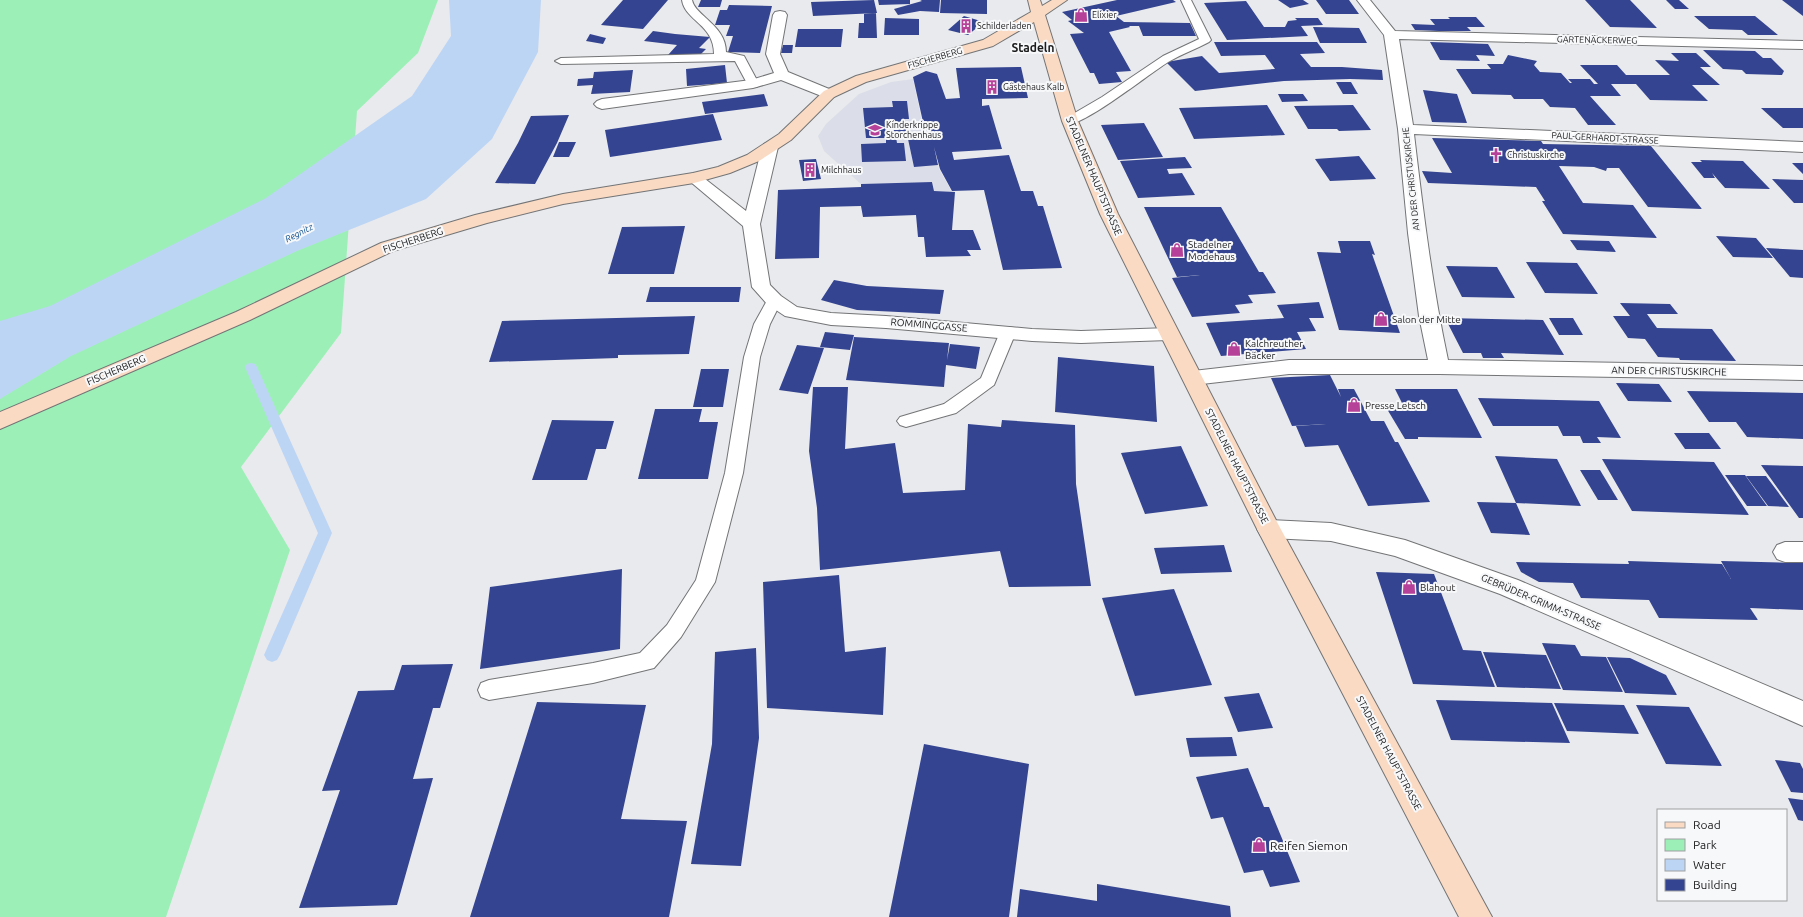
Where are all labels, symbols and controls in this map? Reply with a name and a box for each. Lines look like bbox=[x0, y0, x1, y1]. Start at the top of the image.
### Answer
shop icon: Elixier bbox=[1073, 7, 1089, 23]
place label: Elixier bbox=[1092, 10, 1117, 20]
building icon: Schilderladen bbox=[958, 18, 974, 34]
place label: Schilderladen bbox=[977, 21, 1032, 31]
street label: GARTENÄCKERWEG bbox=[1557, 34, 1637, 46]
district label: Stadeln bbox=[1011, 41, 1055, 54]
street label: FISCHERBERG bbox=[906, 45, 964, 71]
building icon: Gästehaus Kalb bbox=[984, 79, 1000, 95]
place label: Gästehaus Kalb bbox=[1003, 82, 1065, 92]
street label: STADELNER HAUPTSTRASSE bbox=[1064, 115, 1124, 237]
place label: Kinderkrippe Storchenhaus bbox=[886, 120, 941, 140]
school or university icon: Kinderkrippe Storchenhaus bbox=[867, 122, 883, 138]
street label: AN DER CHRISTUSKIRCHE bbox=[1401, 127, 1421, 231]
street label: PAUL-GERHARDT-STRASSE bbox=[1551, 130, 1659, 146]
church icon: Christuskirche bbox=[1488, 147, 1504, 163]
place label: Christuskirche bbox=[1507, 150, 1564, 160]
building icon: Milchhaus bbox=[802, 162, 818, 178]
place label: Milchhaus bbox=[821, 165, 862, 175]
water label: Regnitz bbox=[283, 221, 315, 244]
street label: FISCHERBERG bbox=[381, 225, 445, 255]
place label: Stadelner Modehaus bbox=[1188, 239, 1235, 262]
shop icon: Stadelner Modehaus bbox=[1169, 242, 1185, 258]
shop icon: Salon der Mitte bbox=[1373, 311, 1389, 327]
place label: Salon der Mitte bbox=[1392, 314, 1461, 325]
street label: ROMMINGGASSE bbox=[890, 316, 968, 334]
place label: Kalchreuther Bäcker bbox=[1245, 338, 1303, 361]
shop icon: Kalchreuther Bäcker bbox=[1226, 341, 1242, 357]
street label: FISCHERBERG bbox=[85, 353, 147, 387]
street label: AN DER CHRISTUSKIRCHE bbox=[1611, 364, 1727, 378]
shop icon: Presse Letsch bbox=[1346, 397, 1362, 413]
place label: Presse Letsch bbox=[1365, 400, 1426, 411]
street label: STADELNER HAUPTSTRASSE bbox=[1203, 407, 1271, 526]
street label: GEBRÜDER-GRIMM-STRASSE bbox=[1479, 572, 1603, 632]
shop icon: Blahout bbox=[1401, 579, 1417, 595]
place label: Blahout bbox=[1420, 582, 1455, 593]
street label: STADELNER HAUPTSTRASSE bbox=[1354, 694, 1424, 812]
legend bbox=[1657, 809, 1787, 901]
text: Road bbox=[1693, 818, 1721, 831]
shop icon: Reifen Siemon bbox=[1251, 837, 1267, 853]
text: Park bbox=[1693, 838, 1717, 851]
place label: Reifen Siemon bbox=[1270, 839, 1348, 852]
text: Water bbox=[1693, 858, 1726, 871]
text: Building bbox=[1693, 878, 1737, 891]

